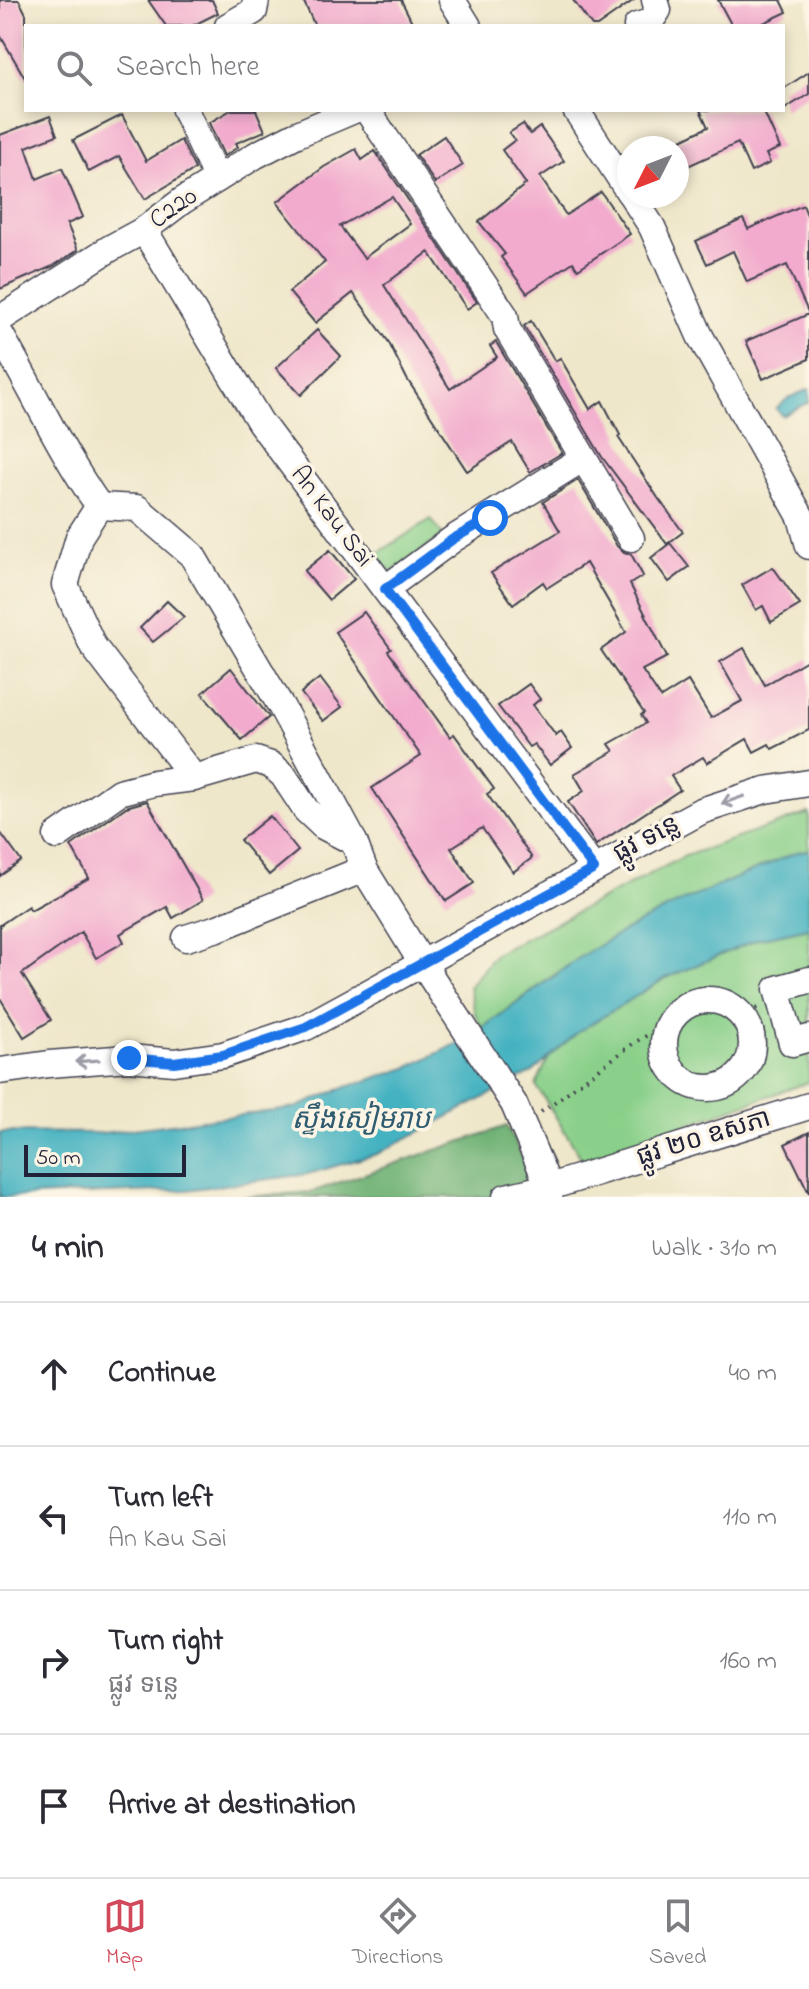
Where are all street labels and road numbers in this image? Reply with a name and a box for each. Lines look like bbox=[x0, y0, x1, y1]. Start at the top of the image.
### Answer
street label: C220 bbox=[142, 179, 206, 239]
street label: An Kau Sai bbox=[280, 458, 382, 576]
street label: ផ្លូវ ទន្លេ bbox=[607, 807, 688, 875]
street label: ផ្លូវ ២០ ឧសភា bbox=[632, 1101, 776, 1179]

